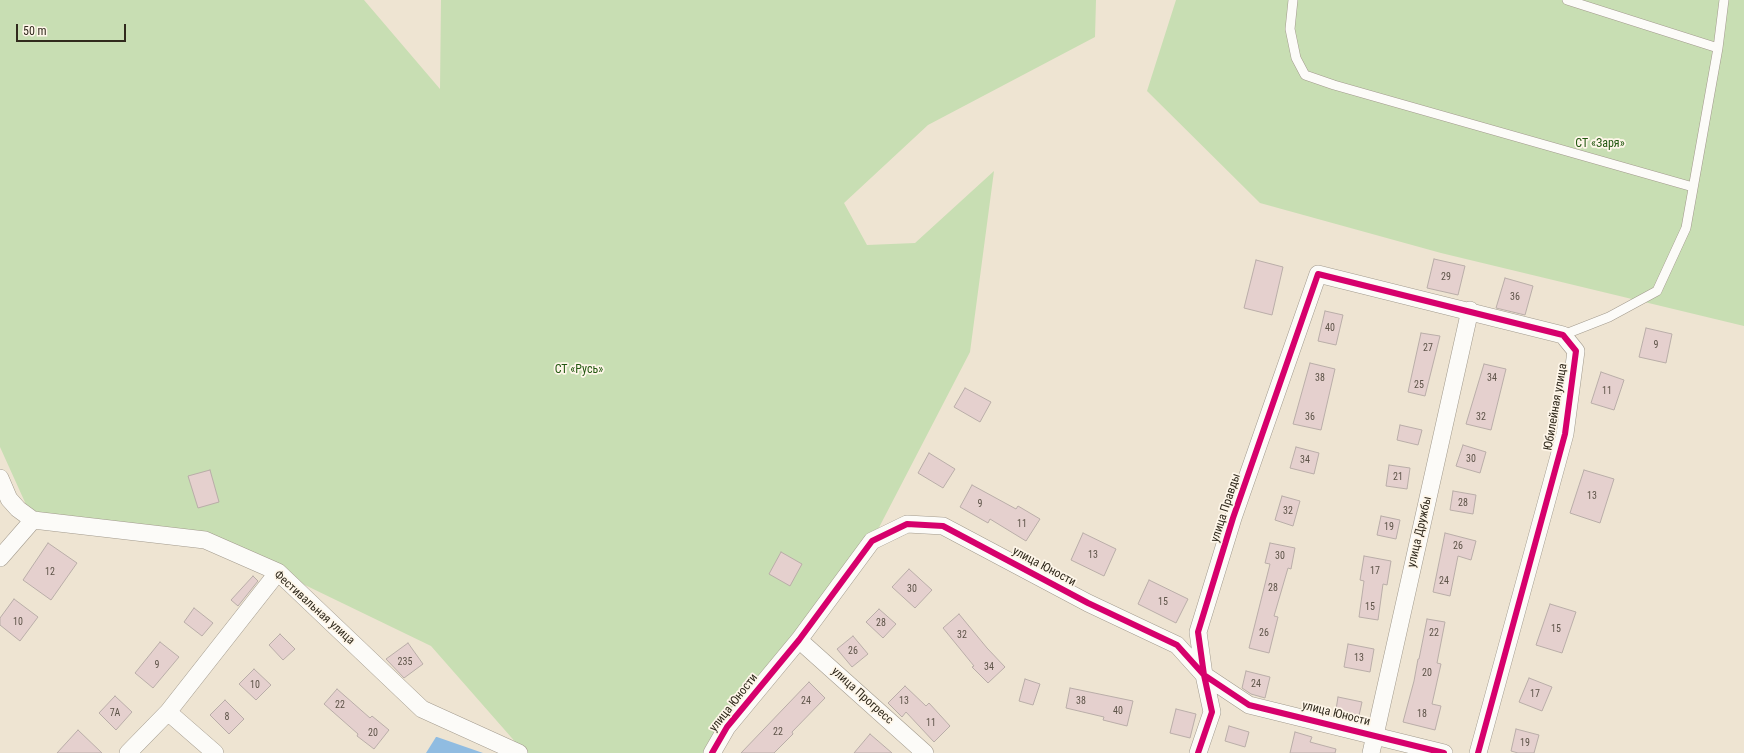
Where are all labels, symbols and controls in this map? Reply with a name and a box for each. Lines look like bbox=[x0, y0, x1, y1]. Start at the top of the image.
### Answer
scale bar bbox=[18, 16, 128, 42]
text: 50 m bbox=[23, 24, 47, 38]
park label: СТ «Заря» bbox=[1575, 137, 1625, 151]
house number: 29 bbox=[1441, 271, 1451, 283]
house number: 36 bbox=[1510, 291, 1520, 303]
house number: 40 bbox=[1325, 322, 1335, 334]
house number: 9 bbox=[1654, 339, 1658, 351]
house number: 27 bbox=[1423, 342, 1433, 354]
street label: Юбилейная улица bbox=[1541, 362, 1571, 452]
park label: СТ «Русь» bbox=[555, 363, 603, 377]
house number: 38 bbox=[1315, 372, 1325, 384]
house number: 34 bbox=[1487, 372, 1497, 384]
house number: 25 bbox=[1414, 379, 1424, 391]
house number: 11 bbox=[1602, 385, 1612, 397]
house number: 36 bbox=[1305, 411, 1315, 423]
house number: 32 bbox=[1476, 411, 1486, 423]
house number: 30 bbox=[1466, 453, 1476, 465]
house number: 34 bbox=[1300, 454, 1310, 466]
house number: 21 bbox=[1393, 471, 1403, 483]
street label: улица Правды bbox=[1208, 472, 1244, 544]
house number: 13 bbox=[1587, 490, 1597, 502]
street label: улица Дружбы bbox=[1405, 495, 1435, 569]
house number: 28 bbox=[1458, 497, 1468, 509]
house number: 9 bbox=[978, 498, 982, 510]
house number: 32 bbox=[1283, 505, 1293, 517]
house number: 11 bbox=[1017, 518, 1027, 530]
house number: 19 bbox=[1384, 521, 1394, 533]
house number: 26 bbox=[1453, 540, 1463, 552]
street label: улица Юности bbox=[1010, 544, 1078, 590]
house number: 13 bbox=[1088, 549, 1098, 561]
house number: 30 bbox=[1275, 550, 1285, 562]
house number: 17 bbox=[1370, 565, 1380, 577]
house number: 12 bbox=[45, 566, 55, 578]
street label: Фестивальная улица bbox=[271, 568, 357, 648]
house number: 24 bbox=[1439, 575, 1449, 587]
house number: 28 bbox=[1268, 582, 1278, 594]
house number: 30 bbox=[907, 583, 917, 595]
house number: 15 bbox=[1158, 596, 1168, 608]
house number: 15 bbox=[1365, 601, 1375, 613]
house number: 10 bbox=[13, 616, 23, 628]
house number: 28 bbox=[876, 617, 886, 629]
house number: 15 bbox=[1551, 623, 1561, 635]
house number: 26 bbox=[1259, 627, 1269, 639]
house number: 22 bbox=[1429, 627, 1439, 639]
house number: 32 bbox=[957, 629, 967, 641]
house number: 26 bbox=[848, 645, 858, 657]
house number: 13 bbox=[1354, 652, 1364, 664]
house number: 235 bbox=[398, 656, 412, 668]
house number: 9 bbox=[155, 659, 159, 671]
house number: 34 bbox=[984, 661, 994, 673]
street label: улица Прогресс bbox=[828, 664, 896, 728]
house number: 20 bbox=[1422, 667, 1432, 679]
street label: улица Юности bbox=[707, 671, 761, 735]
house number: 24 bbox=[1251, 678, 1261, 690]
house number: 10 bbox=[250, 679, 260, 691]
house number: 17 bbox=[1530, 688, 1540, 700]
house number: 24 bbox=[801, 695, 811, 707]
house number: 13 bbox=[899, 695, 909, 707]
house number: 38 bbox=[1076, 695, 1086, 707]
house number: 22 bbox=[335, 699, 345, 711]
street label: улица Юности bbox=[1300, 699, 1372, 729]
house number: 40 bbox=[1113, 705, 1123, 717]
house number: 7А bbox=[110, 707, 120, 719]
house number: 18 bbox=[1417, 708, 1427, 720]
house number: 8 bbox=[225, 711, 229, 723]
house number: 11 bbox=[926, 717, 936, 729]
house number: 22 bbox=[773, 726, 783, 738]
house number: 20 bbox=[368, 727, 378, 739]
house number: 19 bbox=[1520, 737, 1530, 749]

